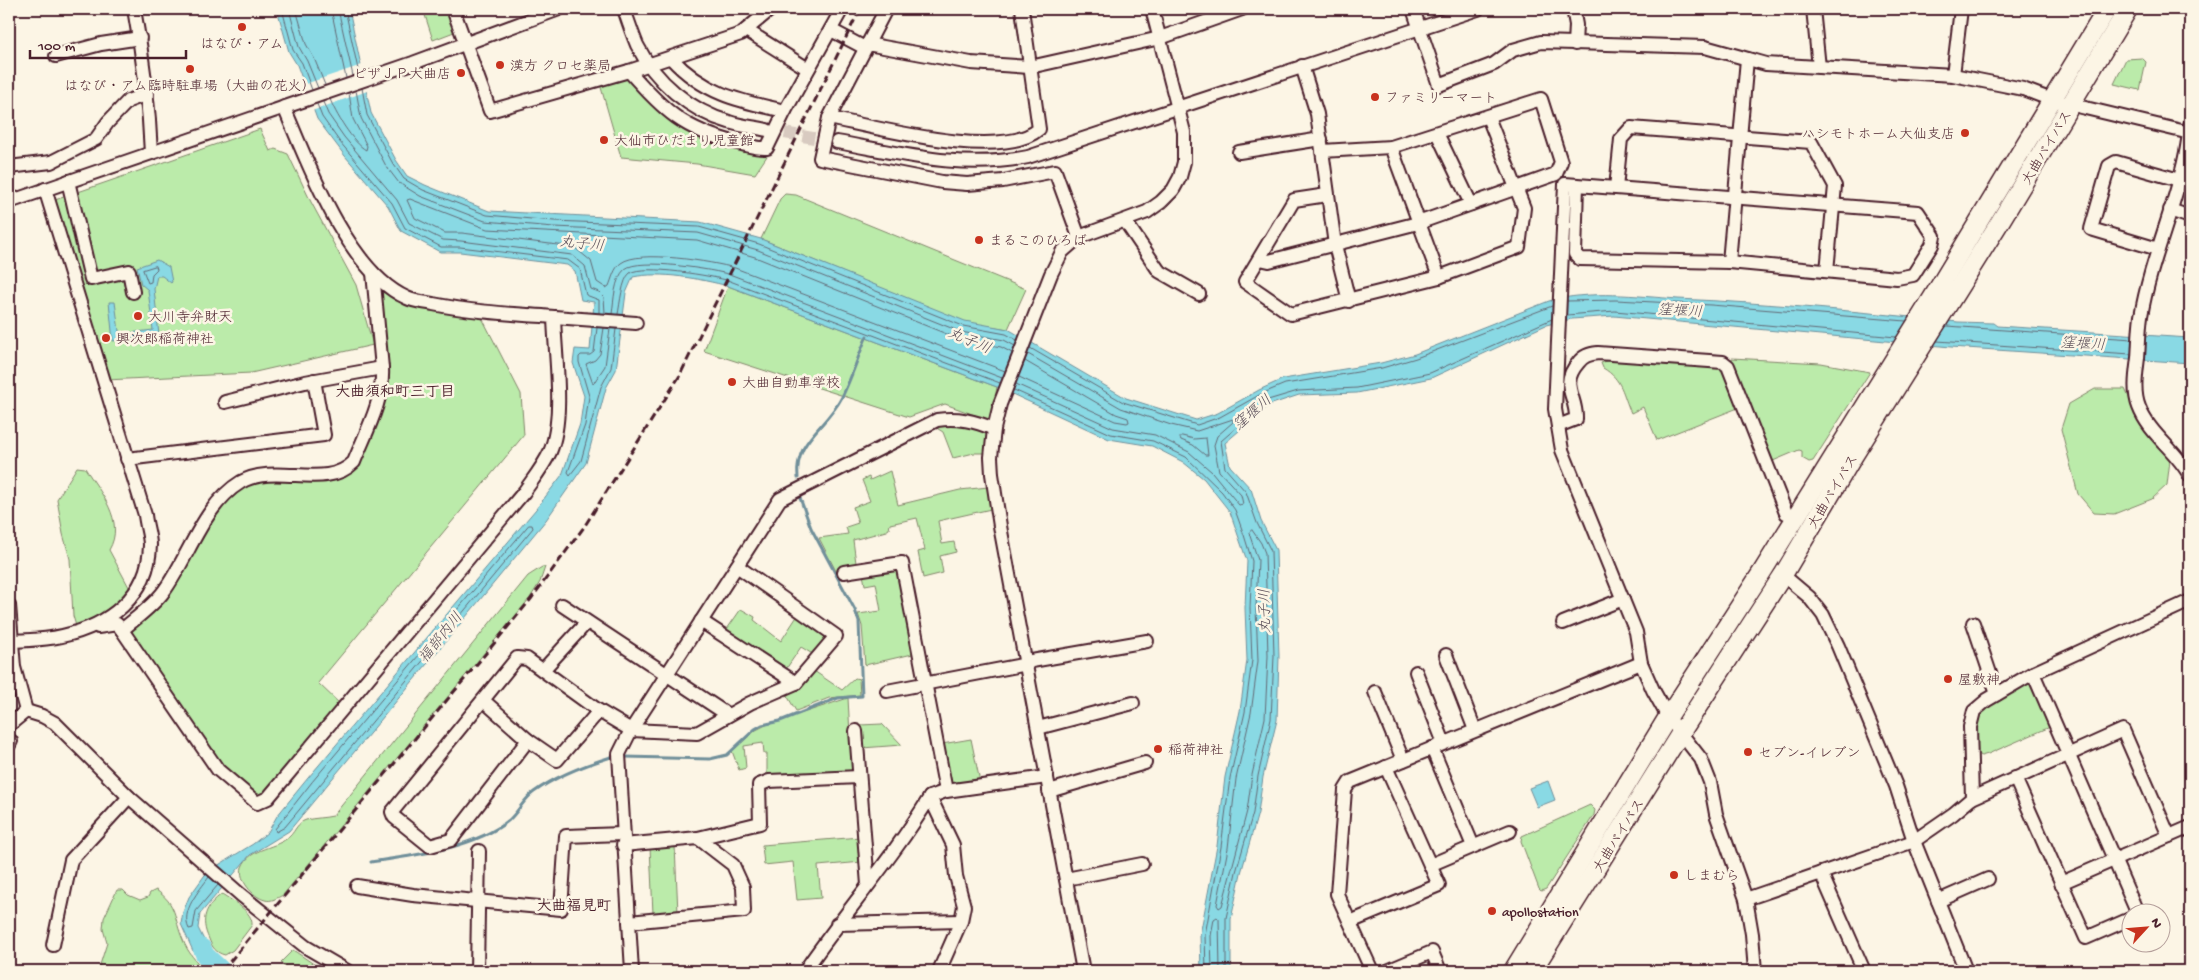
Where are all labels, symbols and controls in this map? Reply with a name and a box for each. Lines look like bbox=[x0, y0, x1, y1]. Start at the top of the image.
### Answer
marker: はなび・アム bbox=[236, 21, 248, 33]
scale bar bbox=[30, 28, 186, 60]
place label: はなび・アム bbox=[200, 37, 284, 54]
text: 100 m bbox=[37, 38, 76, 56]
marker: 漢方 クロセ薬局 bbox=[494, 59, 506, 71]
place label: 漢方 クロセ薬局 bbox=[510, 59, 611, 76]
marker: はなび・アム臨時駐車場（大曲の花火） bbox=[184, 63, 196, 75]
place label: ピザＪＰ大曲店 bbox=[353, 67, 451, 84]
marker: ピザＪＰ大曲店 bbox=[455, 67, 467, 79]
place label: はなび・アム臨時駐車場（大曲の花火） bbox=[64, 79, 316, 96]
marker: ファミリーマート bbox=[1369, 91, 1381, 103]
place label: ファミリーマート bbox=[1385, 91, 1497, 108]
street label: 大曲バイパス bbox=[2019, 108, 2077, 189]
place label: ハシモトホーム大仙支店 bbox=[1802, 127, 1955, 144]
marker: ハシモトホーム大仙支店 bbox=[1959, 127, 1971, 139]
marker: 大仙市ひだまり児童館 bbox=[598, 134, 610, 146]
place label: 大仙市ひだまり児童館 bbox=[614, 134, 754, 151]
water label: 丸子川 bbox=[558, 234, 605, 256]
marker: まるこのひろば bbox=[973, 234, 985, 246]
place label: まるこのひろば bbox=[989, 234, 1087, 251]
water label: 窪堰川 bbox=[1657, 301, 1703, 322]
marker: 大川寺弁財天 bbox=[132, 310, 144, 322]
place label: 大川寺弁財天 bbox=[148, 310, 232, 327]
water label: 丸子川 bbox=[945, 325, 993, 359]
marker: 興次郎稲荷神社 bbox=[100, 332, 112, 344]
place label: 興次郎稲荷神社 bbox=[116, 332, 214, 349]
water label: 窪堰川 bbox=[2060, 334, 2106, 355]
marker: 大曲自動車学校 bbox=[726, 376, 738, 388]
place label: 大曲自動車学校 bbox=[742, 376, 840, 393]
district label: 大曲須和町三丁目 bbox=[335, 384, 455, 402]
water label: 窪堰川 bbox=[1230, 391, 1276, 435]
street label: 大曲バイパス bbox=[1805, 452, 1863, 533]
water label: 丸子川 bbox=[1257, 588, 1275, 634]
water label: 福部内川 bbox=[416, 609, 467, 667]
marker: 屋敷神 bbox=[1942, 673, 1954, 685]
place label: 屋敷神 bbox=[1958, 673, 2000, 690]
marker: 稲荷神社 bbox=[1152, 743, 1164, 755]
place label: 稲荷神社 bbox=[1168, 743, 1224, 760]
marker: セブン-イレブン bbox=[1742, 746, 1754, 758]
place label: セブン-イレブン bbox=[1758, 746, 1860, 763]
street label: 大曲バイパス bbox=[1591, 796, 1650, 876]
marker: しまむら bbox=[1668, 869, 1680, 881]
place label: しまむら bbox=[1684, 869, 1740, 886]
district label: 大曲福見町 bbox=[536, 898, 612, 916]
north arrow bbox=[2122, 902, 2172, 952]
marker: apollostation bbox=[1486, 905, 1498, 917]
place label: apollostation bbox=[1502, 905, 1579, 922]
text: N bbox=[2146, 916, 2165, 931]

